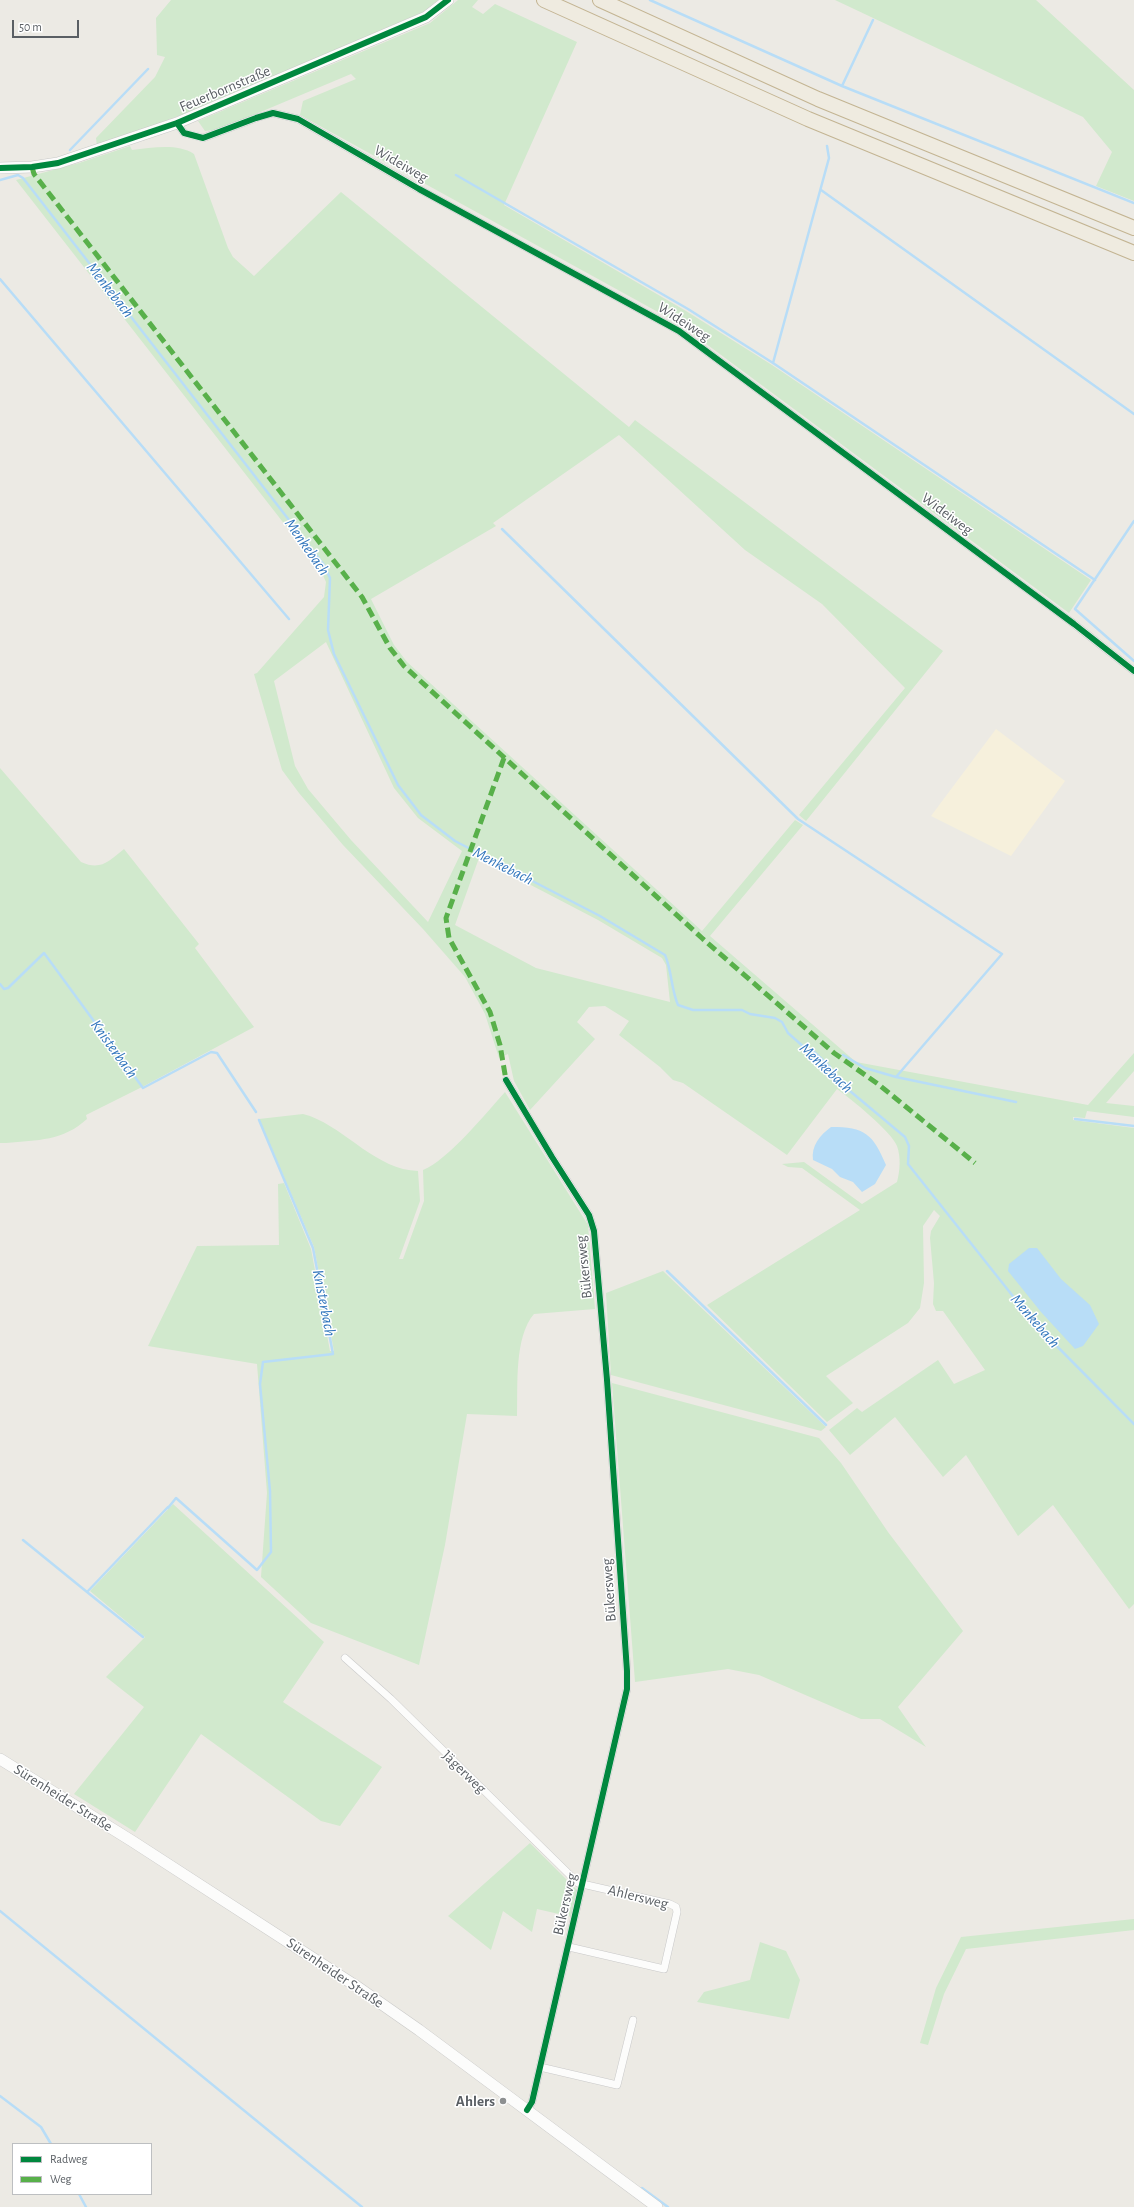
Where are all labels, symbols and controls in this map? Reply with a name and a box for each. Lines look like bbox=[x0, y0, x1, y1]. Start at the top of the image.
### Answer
scale bar bbox=[14, 12, 81, 38]
text: 50 m bbox=[19, 21, 42, 33]
street label: Feuerbornstraße bbox=[177, 62, 273, 116]
street label: Wideiweg bbox=[371, 141, 431, 187]
water label: Menkebach bbox=[82, 258, 138, 322]
street label: Wideiweg bbox=[654, 298, 714, 346]
street label: Wideiweg bbox=[918, 489, 976, 539]
water label: Menkebach bbox=[280, 515, 334, 579]
water label: Menkebach bbox=[469, 843, 537, 889]
water label: Knisterbach bbox=[86, 1016, 142, 1082]
water label: Menkebach bbox=[795, 1039, 857, 1097]
street label: Bükersweg bbox=[572, 1234, 596, 1300]
water label: Knisterbach bbox=[308, 1268, 340, 1338]
water label: Menkebach bbox=[1006, 1290, 1064, 1352]
street label: Bükersweg bbox=[598, 1558, 620, 1622]
street label: Jägerweg bbox=[438, 1747, 490, 1797]
street label: Sürenheider Straße bbox=[10, 1760, 116, 1836]
street label: Bükersweg bbox=[549, 1871, 581, 1937]
street label: Ahlersweg bbox=[606, 1881, 670, 1913]
street label: Sürenheider Straße bbox=[283, 1934, 387, 2012]
place label: Ahlers bbox=[456, 2092, 495, 2110]
marker: Ahlers bbox=[498, 2096, 508, 2106]
legend bbox=[12, 2143, 152, 2195]
text: Radweg bbox=[50, 2153, 87, 2165]
text: Weg bbox=[50, 2173, 71, 2185]

